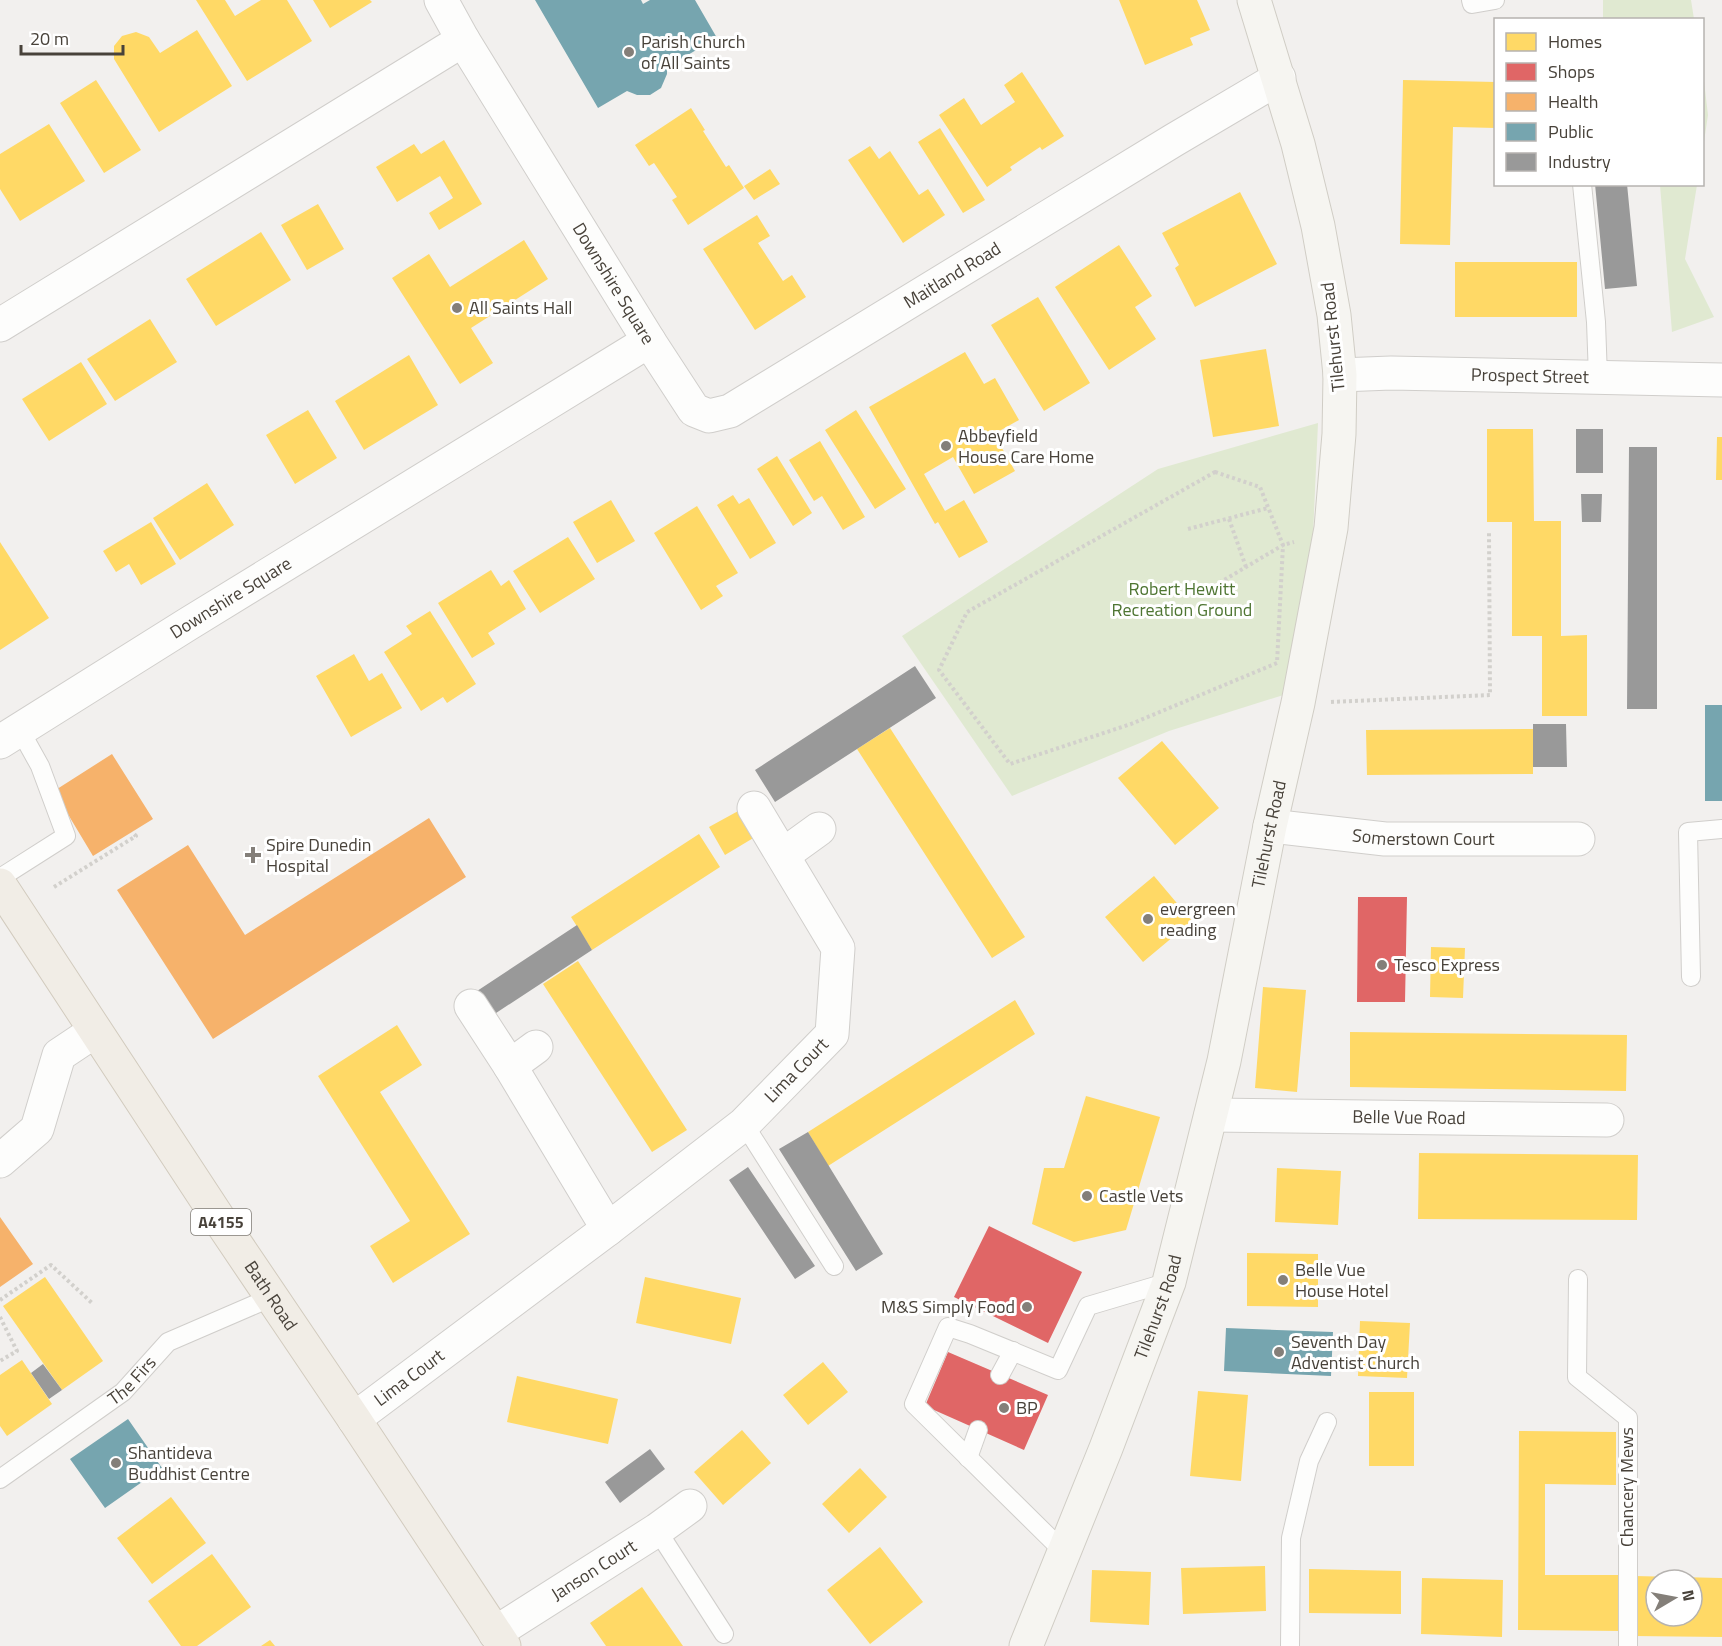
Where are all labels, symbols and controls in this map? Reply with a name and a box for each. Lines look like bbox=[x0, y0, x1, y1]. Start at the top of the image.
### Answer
scale bar bbox=[21, 18, 123, 56]
legend bbox=[1494, 18, 1704, 186]
text: 20 m bbox=[30, 25, 69, 52]
place label: Parish Church of All Saints bbox=[641, 28, 745, 76]
text: Homes bbox=[1548, 28, 1602, 55]
marker: Parish Church of All Saints bbox=[622, 45, 636, 59]
text: Shops bbox=[1548, 58, 1595, 85]
text: Health bbox=[1548, 88, 1598, 115]
text: Public bbox=[1548, 118, 1594, 145]
text: Industry bbox=[1548, 148, 1611, 175]
street label: Downshire Square bbox=[566, 217, 662, 349]
street label: Maitland Road bbox=[898, 235, 1006, 315]
street label: Tilehurst Road bbox=[1313, 281, 1352, 393]
place label: All Saints Hall bbox=[469, 294, 572, 321]
marker: All Saints Hall bbox=[450, 301, 464, 315]
street label: Prospect Street bbox=[1471, 361, 1590, 390]
place label: Abbeyfield House Care Home bbox=[958, 422, 1094, 470]
marker: Abbeyfield House Care Home bbox=[939, 439, 953, 453]
street label: Downshire Square bbox=[164, 550, 296, 645]
park label: Robert Hewitt Recreation Ground bbox=[1112, 575, 1252, 623]
street label: Tilehurst Road bbox=[1244, 777, 1293, 891]
street label: Somerstown Court bbox=[1351, 821, 1495, 852]
place label: Spire Dunedin Hospital bbox=[266, 831, 371, 879]
marker: Spire Dunedin Hospital bbox=[244, 846, 262, 864]
place label: evergreen reading bbox=[1160, 895, 1236, 943]
marker: evergreen reading bbox=[1141, 912, 1155, 926]
place label: Tesco Express bbox=[1394, 951, 1500, 978]
marker: Tesco Express bbox=[1375, 958, 1389, 972]
street label: Lima Court bbox=[758, 1031, 835, 1109]
street label: Belle Vue Road bbox=[1352, 1103, 1466, 1131]
place label: Castle Vets bbox=[1099, 1182, 1183, 1209]
marker: Castle Vets bbox=[1080, 1189, 1094, 1203]
road number: A4155 bbox=[191, 1209, 251, 1235]
street label: Tilehurst Road bbox=[1127, 1252, 1188, 1363]
street label: Bath Road bbox=[238, 1255, 305, 1336]
place label: Belle Vue House Hotel bbox=[1295, 1256, 1389, 1304]
marker: Belle Vue House Hotel bbox=[1276, 1273, 1290, 1287]
place label: M&S Simply Food bbox=[881, 1293, 1015, 1320]
marker: M&S Simply Food bbox=[1020, 1300, 1034, 1314]
place label: Seventh Day Adventist Church bbox=[1291, 1328, 1420, 1376]
street label: Lima Court bbox=[368, 1342, 450, 1413]
marker: Seventh Day Adventist Church bbox=[1272, 1345, 1286, 1359]
street label: The Firs bbox=[102, 1350, 162, 1412]
place label: BP bbox=[1016, 1394, 1038, 1421]
marker: BP bbox=[997, 1401, 1011, 1415]
street label: Chancery Mews bbox=[1613, 1427, 1640, 1547]
place label: Shantideva Buddhist Centre bbox=[128, 1439, 250, 1487]
marker: Shantideva Buddhist Centre bbox=[109, 1456, 123, 1470]
street label: Janson Court bbox=[545, 1532, 642, 1607]
north arrow bbox=[1644, 1568, 1704, 1628]
text: N bbox=[1676, 1588, 1702, 1603]

